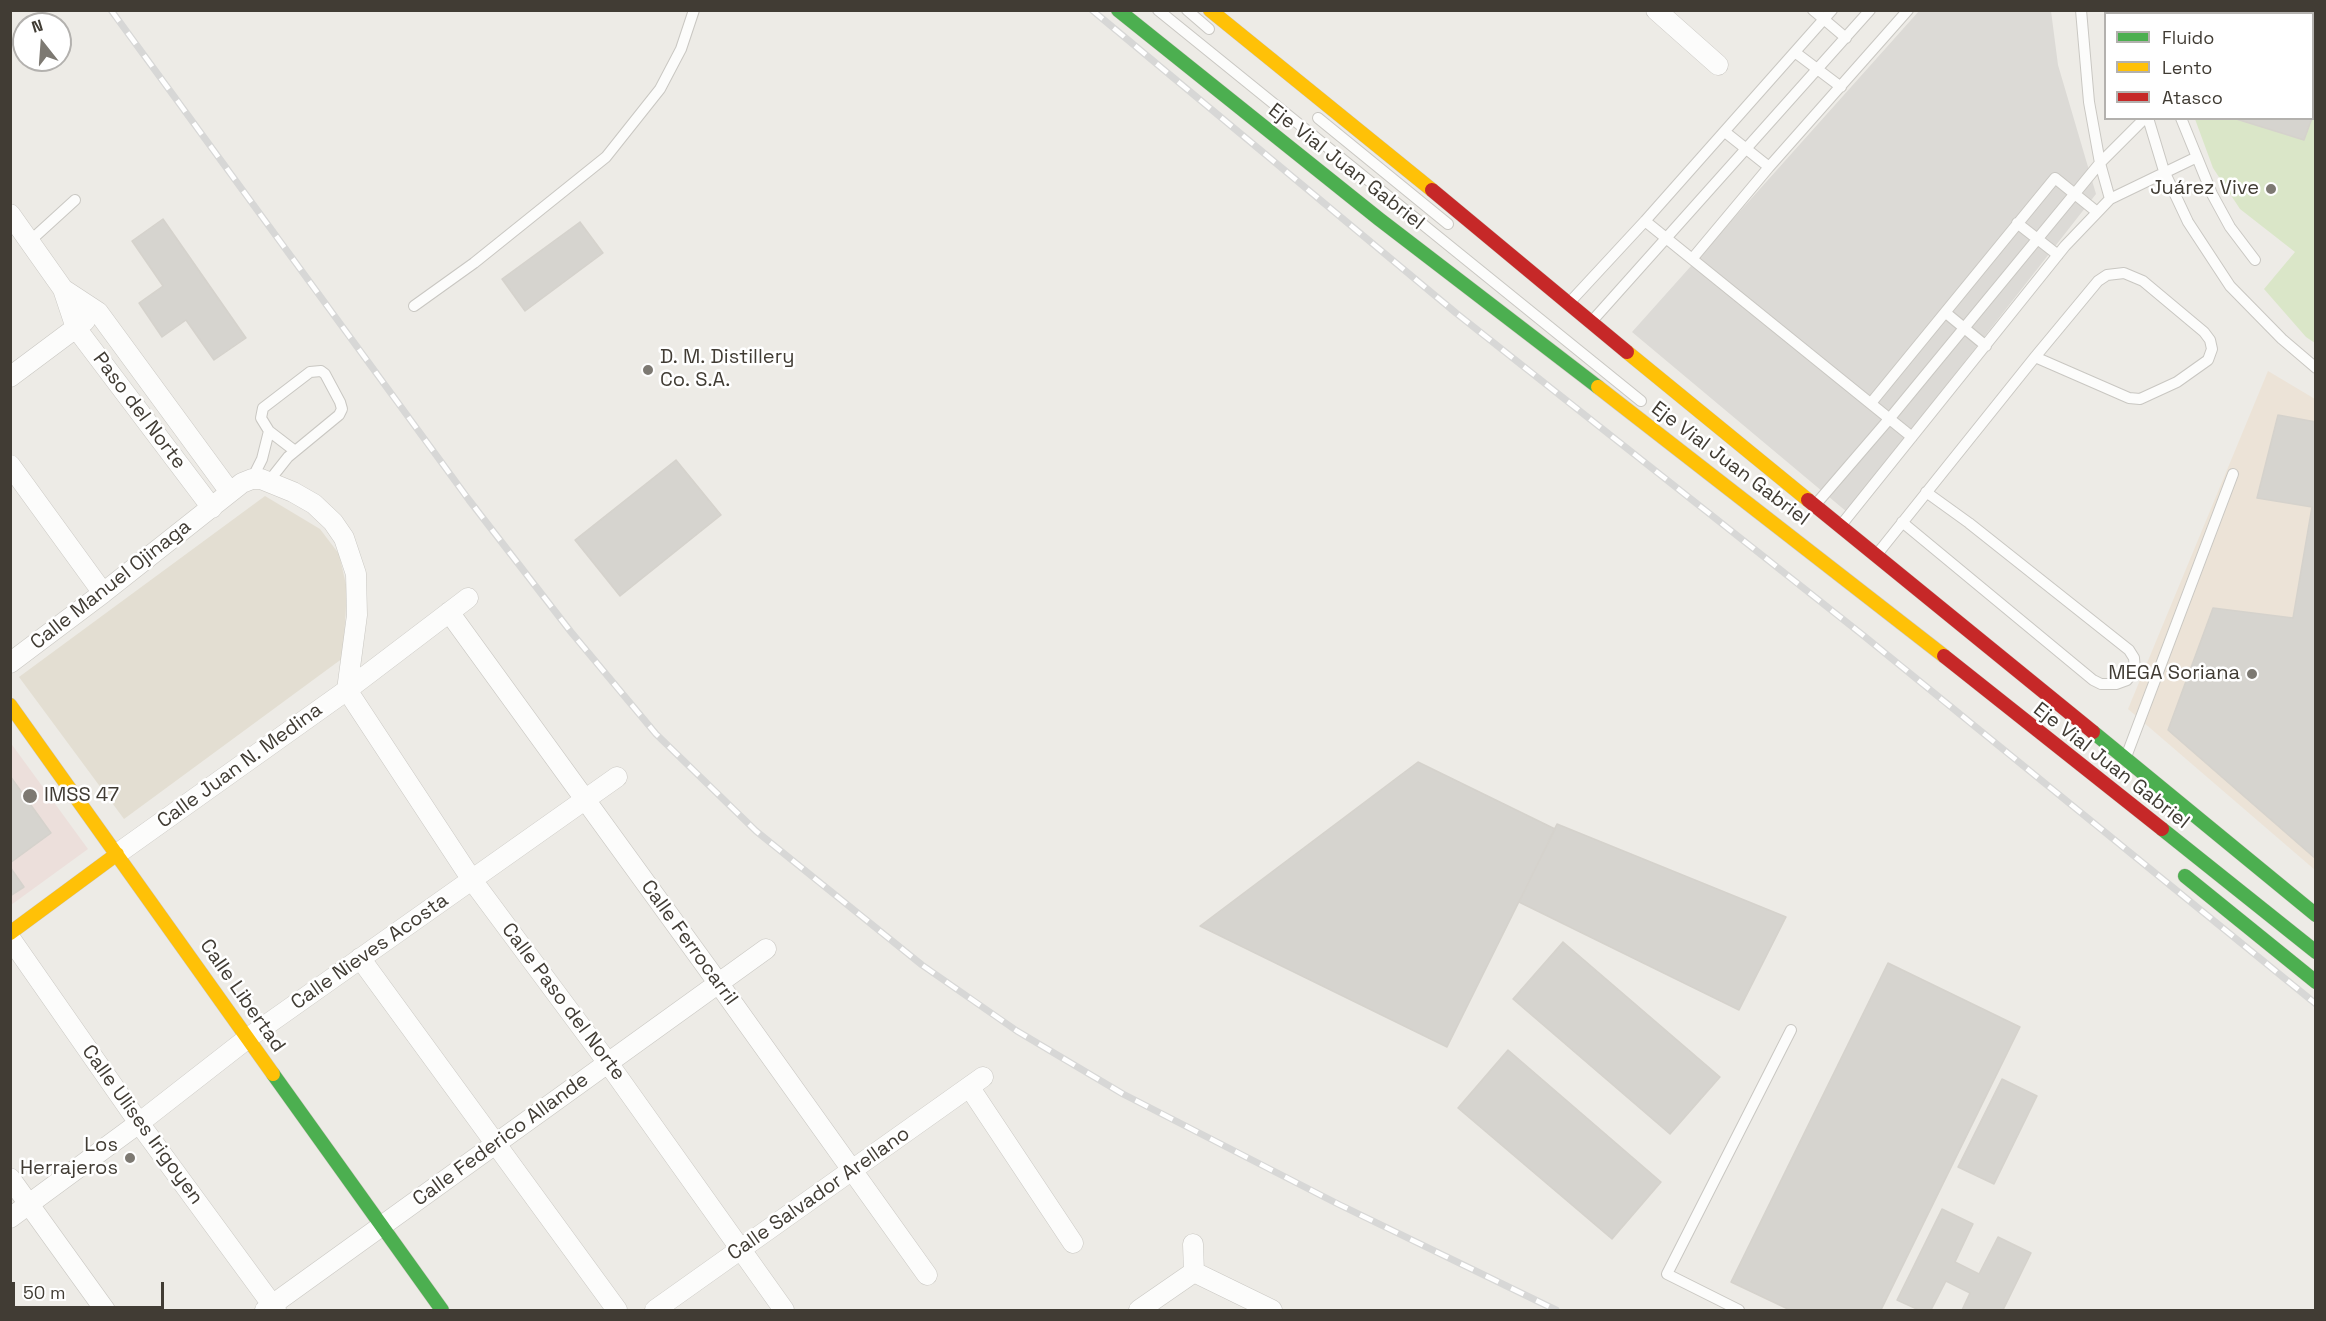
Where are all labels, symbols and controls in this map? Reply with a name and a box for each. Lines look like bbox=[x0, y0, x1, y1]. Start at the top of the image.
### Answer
north arrow bbox=[12, 12, 72, 72]
legend bbox=[2104, 12, 2314, 120]
text: N bbox=[29, 15, 45, 38]
text: Fluido bbox=[2162, 26, 2214, 49]
text: Lento bbox=[2162, 56, 2212, 79]
text: Atasco bbox=[2162, 86, 2223, 109]
street label: Eje Vial Juan Gabriel bbox=[1263, 99, 1429, 235]
place label: Juárez Vive bbox=[2150, 177, 2259, 201]
marker: Juárez Vive bbox=[2264, 182, 2278, 196]
place label: D. M. Distillery Co. S.A. bbox=[660, 346, 794, 393]
street label: Paso del Norte bbox=[87, 348, 191, 474]
marker: D. M. Distillery Co. S.A. bbox=[641, 363, 655, 377]
street label: Eje Vial Juan Gabriel bbox=[1646, 397, 1814, 531]
street label: Calle Manuel Ojinaga bbox=[26, 515, 196, 655]
place label: MEGA Soriana bbox=[2108, 662, 2240, 686]
marker: MEGA Soriana bbox=[2245, 667, 2259, 681]
street label: Calle Juan N. Medina bbox=[153, 698, 327, 834]
street label: Eje Vial Juan Gabriel bbox=[2028, 698, 2194, 834]
place label: IMSS 47 bbox=[44, 784, 119, 808]
marker: IMSS 47 bbox=[21, 787, 39, 805]
street label: Calle Ferrocarril bbox=[635, 876, 743, 1010]
street label: Calle Nieves Acosta bbox=[287, 889, 453, 1015]
street label: Calle Paso del Norte bbox=[496, 919, 630, 1085]
street label: Calle Libertad bbox=[194, 935, 290, 1057]
street label: Calle Ulises Irigoyen bbox=[76, 1041, 208, 1209]
street label: Calle Federico Allande bbox=[409, 1068, 593, 1212]
street label: Calle Salvador Arellano bbox=[723, 1122, 915, 1266]
place label: Los Herrajeros bbox=[20, 1134, 118, 1181]
marker: Los Herrajeros bbox=[123, 1151, 137, 1165]
scale bar bbox=[15, 1270, 166, 1308]
text: 50 m bbox=[23, 1281, 65, 1304]

